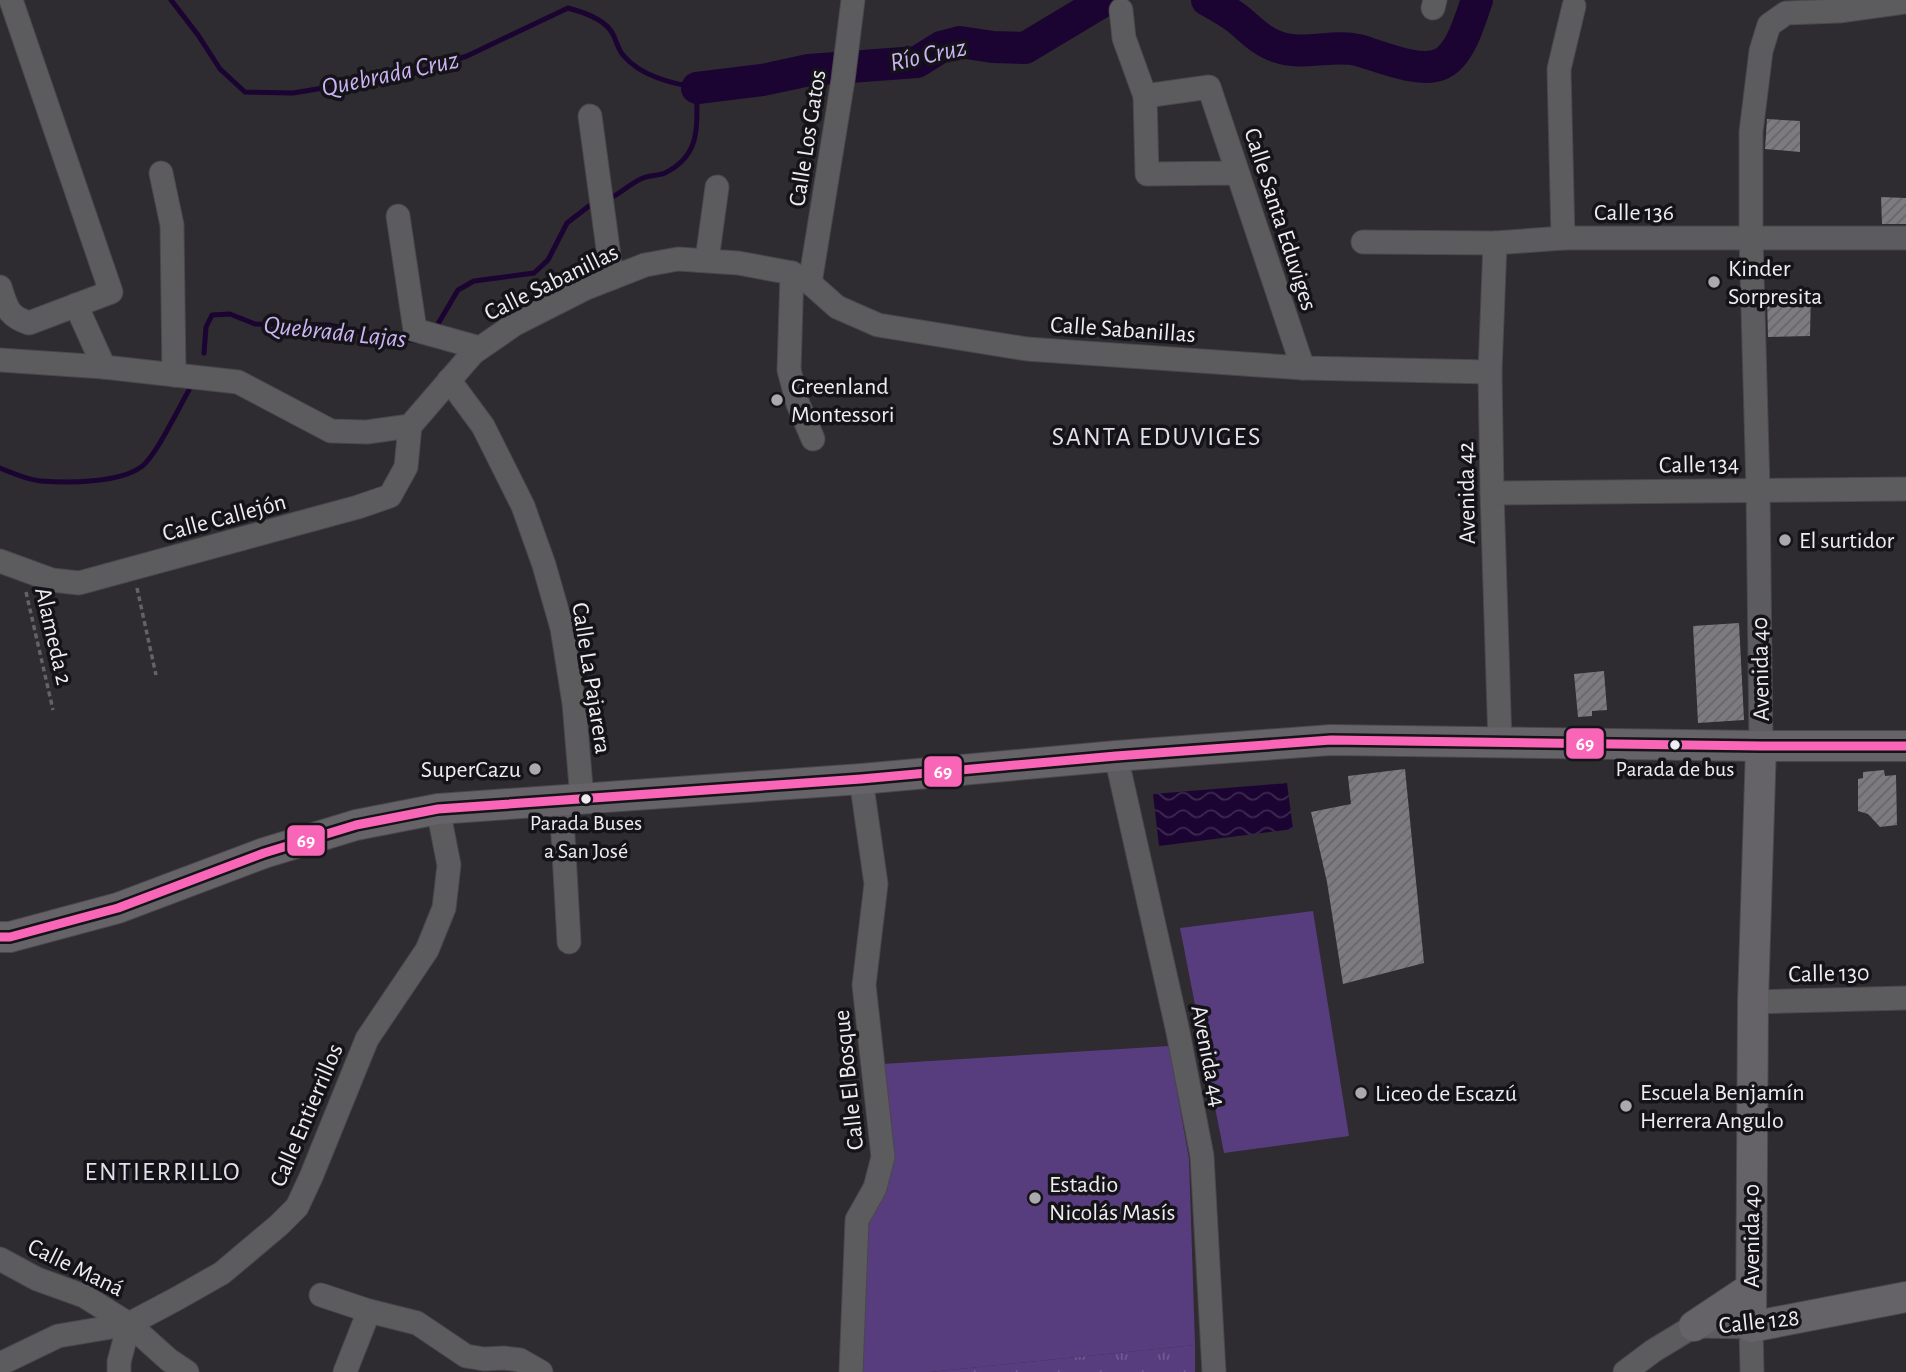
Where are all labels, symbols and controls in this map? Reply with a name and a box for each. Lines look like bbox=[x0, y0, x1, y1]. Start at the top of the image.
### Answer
water label: Río Cruz bbox=[888, 34, 969, 76]
water label: Quebrada Cruz bbox=[319, 47, 461, 101]
street label: Calle Los Gatos bbox=[785, 68, 831, 208]
street label: Calle Santa Eduviges bbox=[1239, 125, 1321, 313]
street label: Calle 136 bbox=[1594, 201, 1674, 225]
street label: Calle Sabanillas bbox=[481, 240, 622, 326]
place label: Kinder Sorpresita bbox=[1728, 257, 1822, 309]
marker: Kinder Sorpresita bbox=[1706, 274, 1722, 290]
water label: Quebrada Lajas bbox=[262, 312, 407, 352]
street label: Calle Sabanillas bbox=[1049, 313, 1196, 347]
place label: Greenland Montessori bbox=[791, 375, 895, 427]
marker: Greenland Montessori bbox=[769, 392, 785, 408]
district label: SANTA EDUVIGES bbox=[1052, 424, 1262, 450]
street label: Avenida 42 bbox=[1454, 441, 1480, 544]
street label: Calle 134 bbox=[1659, 452, 1739, 478]
street label: Calle Callejón bbox=[160, 490, 289, 546]
place label: El surtidor bbox=[1799, 529, 1895, 553]
marker: El surtidor bbox=[1777, 532, 1793, 548]
street label: Alameda 2 bbox=[30, 585, 76, 687]
street label: Calle La Pajarera bbox=[567, 601, 615, 756]
street label: Avenida 40 bbox=[1748, 617, 1774, 721]
line badge: 69 bbox=[1565, 727, 1605, 760]
text: 69 bbox=[1576, 735, 1594, 754]
marker: Parada de bus bbox=[1668, 738, 1682, 752]
line badge: 69 bbox=[923, 755, 963, 788]
place label: SuperCazu bbox=[421, 758, 521, 782]
place label: Parada de bus bbox=[1616, 758, 1734, 780]
marker: SuperCazu bbox=[527, 761, 543, 777]
text: 69 bbox=[934, 763, 952, 782]
marker: Parada Buses a San José bbox=[579, 792, 593, 806]
place label: Parada Buses a San José bbox=[530, 812, 642, 862]
line badge: 69 bbox=[286, 824, 326, 857]
text: 69 bbox=[297, 832, 315, 851]
street label: Calle 130 bbox=[1788, 961, 1870, 987]
street label: Avenida 44 bbox=[1186, 1003, 1230, 1109]
street label: Calle El Bosque bbox=[830, 1009, 868, 1151]
street label: Calle Entierrillos bbox=[266, 1040, 348, 1190]
place label: Escuela Benjamín Herrera Angulo bbox=[1640, 1081, 1805, 1133]
place label: Liceo de Escazú bbox=[1375, 1082, 1517, 1106]
marker: Liceo de Escazú bbox=[1353, 1085, 1369, 1101]
marker: Escuela Benjamín Herrera Angulo bbox=[1618, 1098, 1634, 1114]
district label: ENTIERRILLO bbox=[84, 1159, 242, 1185]
place label: Estadio Nicolás Masís bbox=[1049, 1173, 1175, 1225]
street label: Avenida 40 bbox=[1740, 1184, 1764, 1288]
marker: Estadio Nicolás Masís bbox=[1027, 1190, 1043, 1206]
street label: Calle Maná bbox=[24, 1234, 127, 1301]
street label: Calle 128 bbox=[1718, 1306, 1801, 1338]

